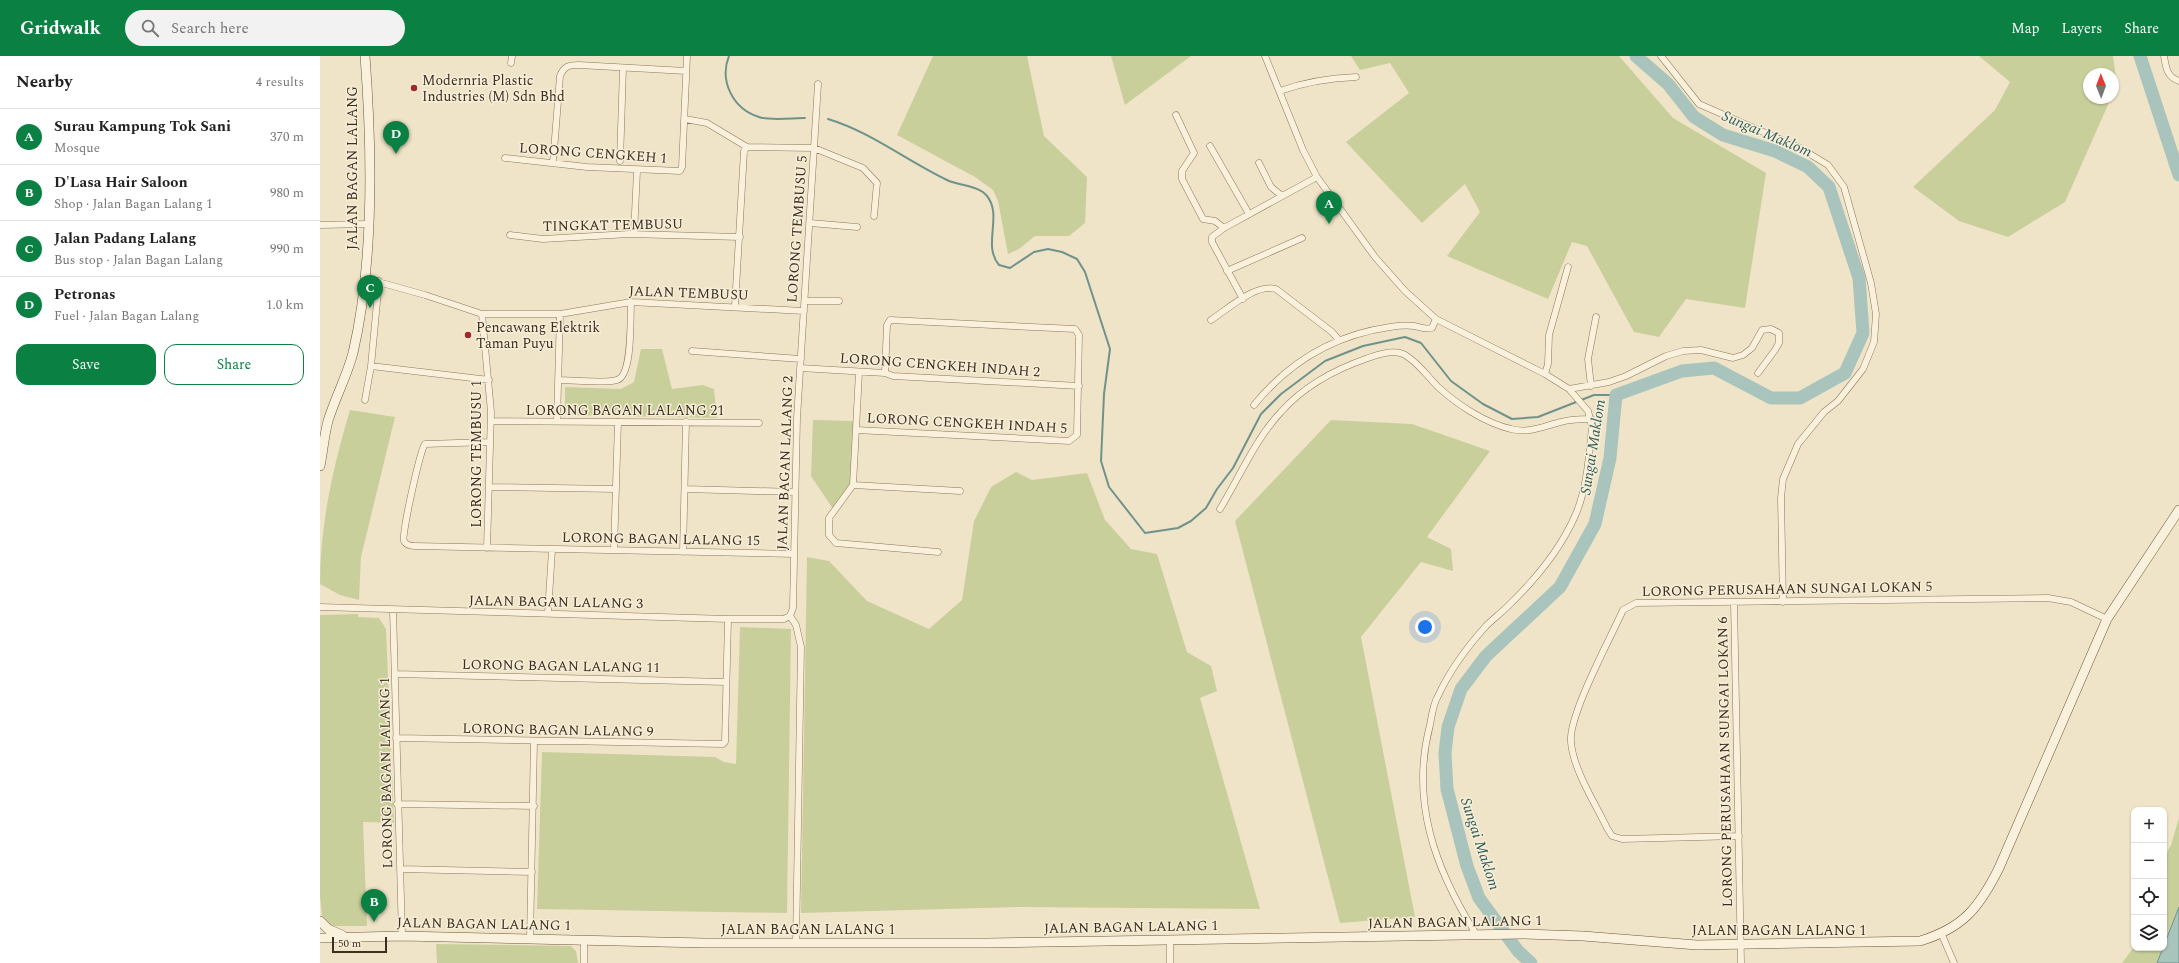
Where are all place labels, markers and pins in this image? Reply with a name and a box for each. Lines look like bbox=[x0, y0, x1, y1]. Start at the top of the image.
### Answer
place label: Modernria Plastic Industries (M) Sdn Bhd bbox=[422, 70, 565, 107]
marker: Modernria Plastic Industries (M) Sdn Bhd bbox=[409, 83, 419, 93]
pin: D bbox=[383, 121, 409, 154]
pin: A bbox=[1316, 191, 1342, 224]
pin: C bbox=[357, 275, 383, 308]
place label: Pencawang Elektrik Taman Puyu bbox=[476, 317, 600, 354]
marker: Pencawang Elektrik Taman Puyu bbox=[463, 330, 473, 340]
pin: B bbox=[361, 889, 387, 922]

